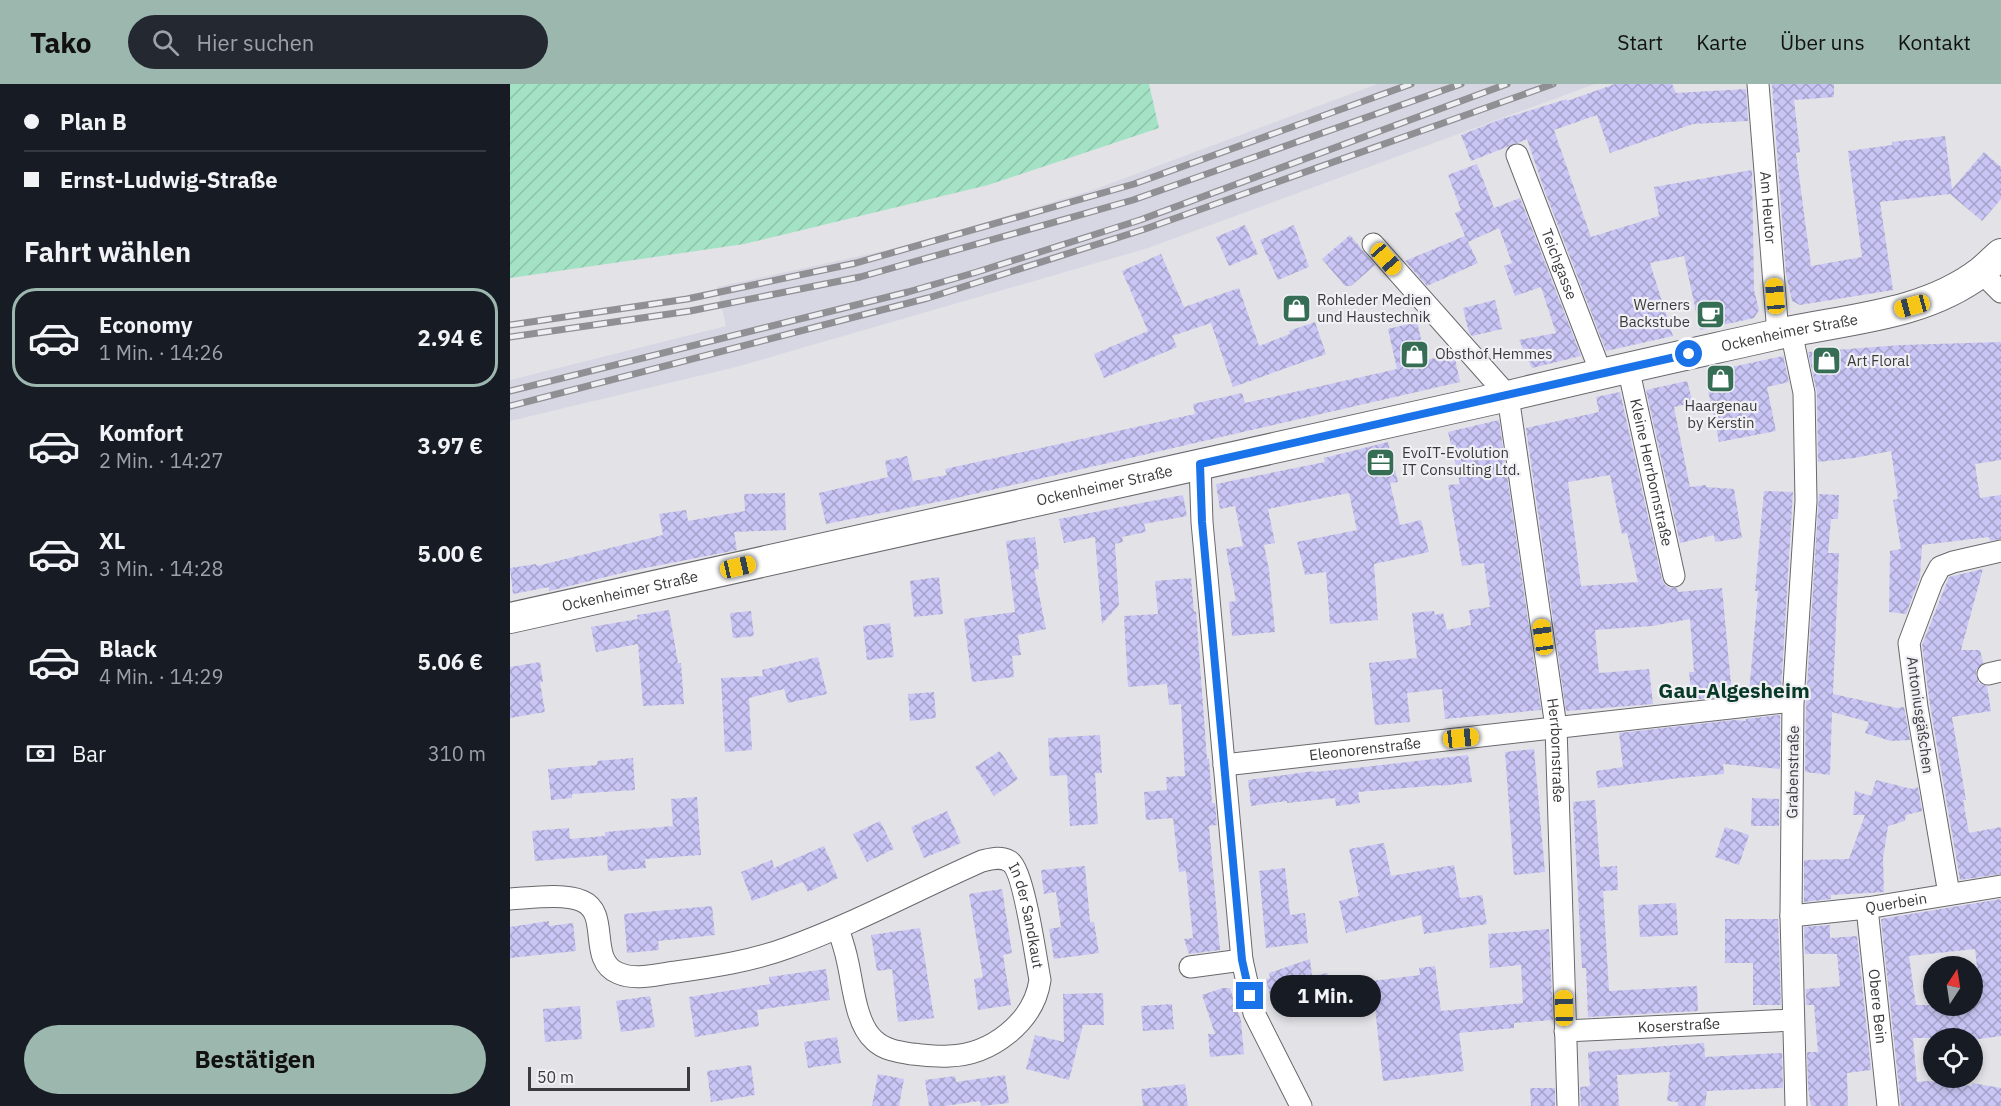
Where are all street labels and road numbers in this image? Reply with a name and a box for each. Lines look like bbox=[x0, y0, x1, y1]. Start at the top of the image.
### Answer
street label: Am Heutor bbox=[1756, 171, 1781, 245]
street label: Teichgasse bbox=[1537, 226, 1582, 302]
street label: Ockenheimer Straße bbox=[1719, 309, 1859, 356]
street label: Kleine Herrbornstraße bbox=[1626, 397, 1677, 548]
street label: Ockenheimer Straße bbox=[1035, 461, 1174, 510]
street label: Ockenheimer Straße bbox=[560, 566, 700, 615]
street label: Antoniusgäßchen bbox=[1903, 655, 1938, 775]
street label: Herrbornstraße bbox=[1543, 697, 1568, 803]
street label: Grabenstraße bbox=[1782, 725, 1803, 819]
street label: Eleonorenstraße bbox=[1308, 733, 1422, 764]
street label: In der Sandkaut bbox=[1005, 859, 1048, 970]
street label: Querbein bbox=[1864, 888, 1928, 917]
street label: Obere Bein bbox=[1865, 968, 1891, 1045]
street label: Koserstraße bbox=[1637, 1014, 1720, 1036]

